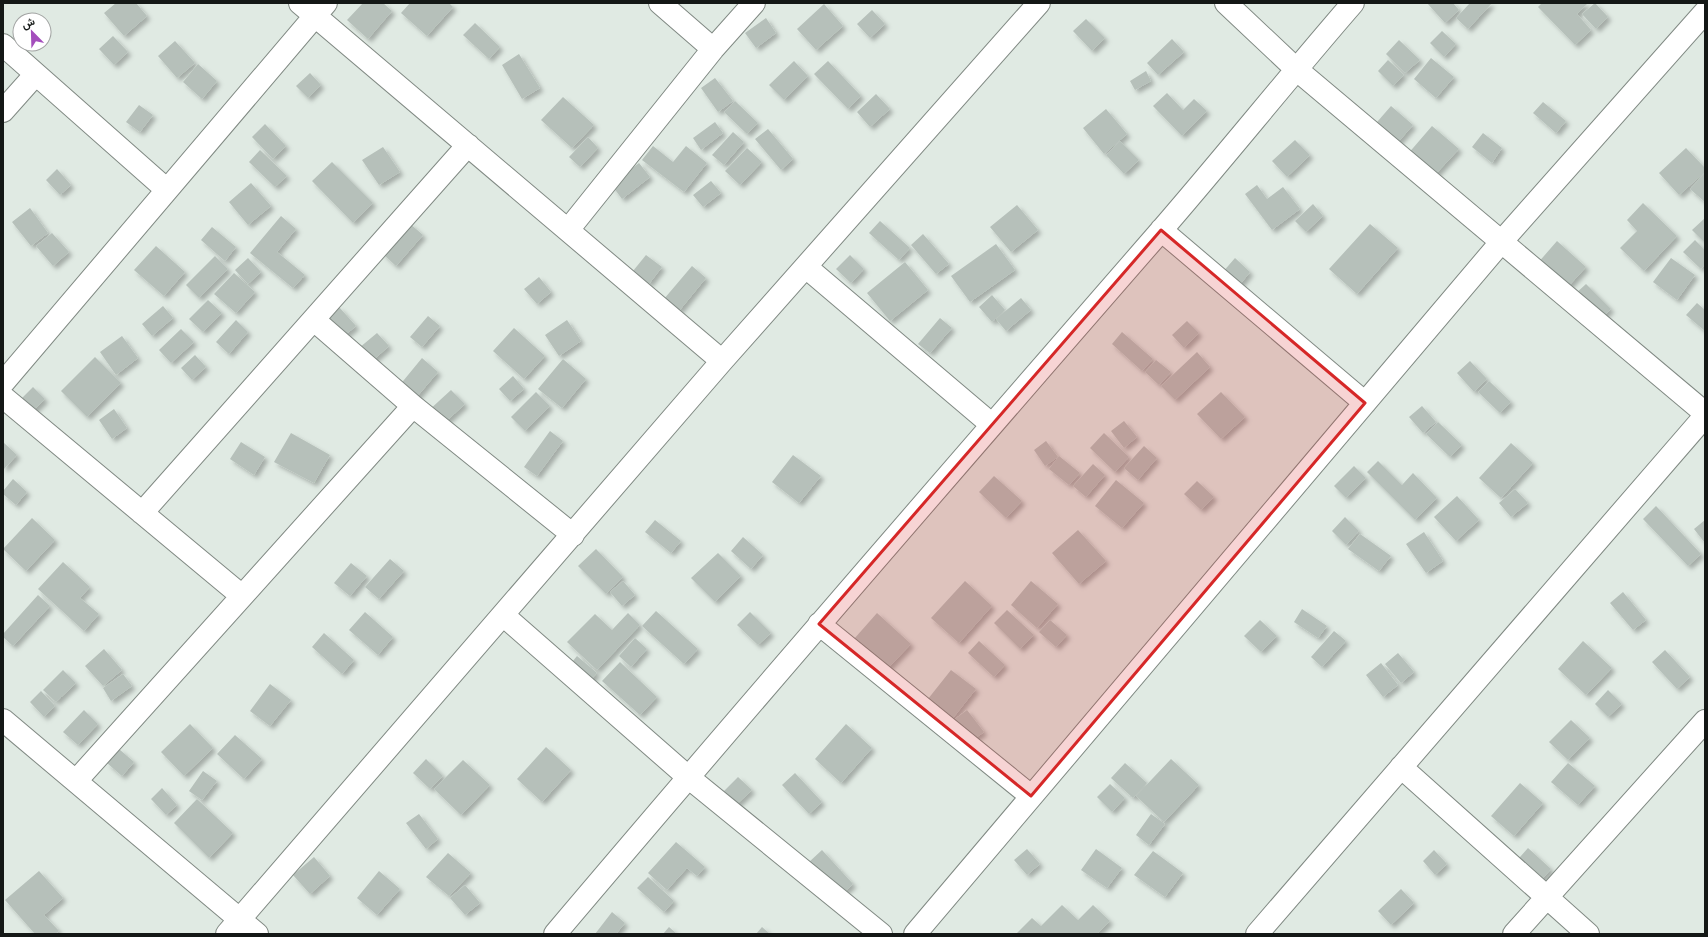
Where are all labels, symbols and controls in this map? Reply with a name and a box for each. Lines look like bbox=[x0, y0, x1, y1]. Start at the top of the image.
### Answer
north arrow bbox=[12, 12, 52, 52]
text: ش bbox=[19, 14, 37, 32]

